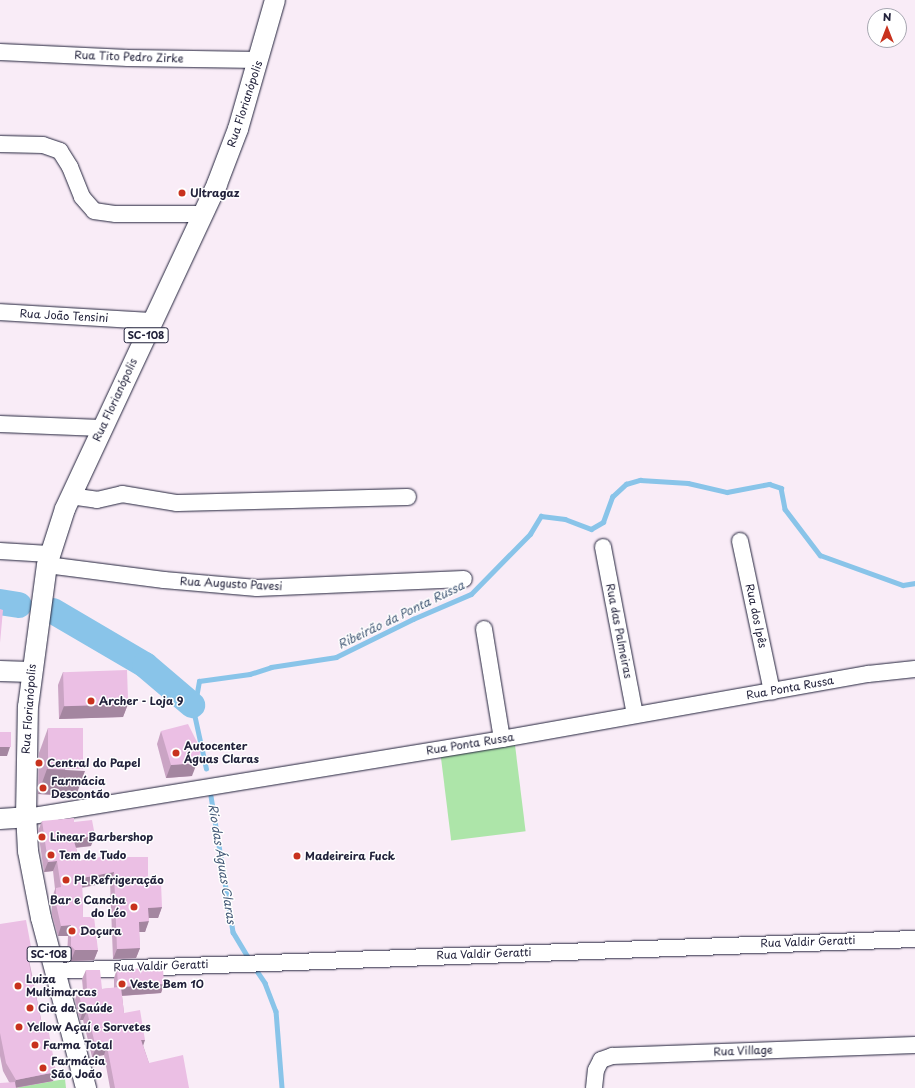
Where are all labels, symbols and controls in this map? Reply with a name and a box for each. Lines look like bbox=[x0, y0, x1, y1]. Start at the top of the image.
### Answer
north arrow bbox=[867, 8, 907, 48]
text: N bbox=[883, 8, 891, 25]
street label: Rua Tito Pedro Zirke bbox=[74, 48, 184, 66]
street label: Rua Florianópolis bbox=[224, 58, 266, 150]
place label: Ultragaz bbox=[190, 186, 239, 200]
marker: Ultragaz bbox=[177, 188, 187, 198]
street label: Rua João Tensini bbox=[19, 307, 109, 325]
road number: SC-108 bbox=[123, 327, 169, 343]
street label: Rua Florianópolis bbox=[90, 355, 140, 445]
street label: Rua Augusto Pavesi bbox=[179, 575, 283, 593]
water label: Ribeirão da Ponta Russa bbox=[335, 578, 467, 652]
street label: Rua das Palmeiras bbox=[603, 582, 635, 680]
street label: Rua dos Ipês bbox=[743, 582, 769, 650]
street label: Rua Florianópolis bbox=[19, 663, 39, 755]
street label: Rua Ponta Russa bbox=[745, 674, 835, 702]
place label: Archer - Loja 9 bbox=[99, 694, 184, 708]
marker: Archer - Loja 9 bbox=[86, 696, 96, 706]
street label: Rua Ponta Russa bbox=[425, 730, 515, 758]
place label: Autocenter Águas Claras bbox=[184, 740, 259, 766]
marker: Autocenter Águas Claras bbox=[171, 748, 181, 758]
place label: Central do Papel bbox=[47, 756, 140, 770]
marker: Central do Papel bbox=[34, 758, 44, 768]
place label: Farmácia Descontão bbox=[51, 775, 110, 801]
marker: Farmácia Descontão bbox=[38, 783, 48, 793]
water label: Rio das Águas Claras bbox=[205, 802, 239, 926]
place label: Linear Barbershop bbox=[50, 830, 153, 844]
marker: Linear Barbershop bbox=[37, 832, 47, 842]
place label: Tem de Tudo bbox=[59, 848, 128, 862]
place label: Madeireira Fuck bbox=[305, 849, 396, 863]
marker: Tem de Tudo bbox=[46, 850, 56, 860]
marker: Madeireira Fuck bbox=[292, 851, 302, 861]
place label: PL Refrigeração bbox=[74, 873, 163, 887]
marker: PL Refrigeração bbox=[61, 875, 71, 885]
place label: Bar e Cancha do Léo bbox=[50, 894, 126, 920]
marker: Bar e Cancha do Léo bbox=[129, 902, 139, 912]
place label: Doçura bbox=[80, 924, 122, 938]
marker: Doçura bbox=[67, 926, 77, 936]
street label: Rua Valdir Geratti bbox=[759, 934, 857, 950]
road number: SC-108 bbox=[26, 946, 72, 962]
street label: Rua Valdir Geratti bbox=[435, 946, 533, 962]
street label: Rua Valdir Geratti bbox=[112, 958, 210, 974]
place label: Luiza Multimarcas bbox=[26, 973, 97, 999]
place label: Veste Bem 10 bbox=[130, 977, 203, 991]
marker: Veste Bem 10 bbox=[117, 979, 127, 989]
marker: Luiza Multimarcas bbox=[13, 981, 23, 991]
place label: Cia da Saúde bbox=[38, 1001, 113, 1015]
marker: Cia da Saúde bbox=[25, 1003, 35, 1013]
place label: Yellow Açaí e Sorvetes bbox=[27, 1020, 152, 1034]
marker: Yellow Açaí e Sorvetes bbox=[14, 1022, 24, 1032]
place label: Farma Total bbox=[43, 1038, 112, 1052]
marker: Farma Total bbox=[30, 1040, 40, 1050]
street label: Rua Village bbox=[713, 1043, 773, 1059]
place label: Farmácia São João bbox=[51, 1055, 105, 1081]
marker: Farmácia São João bbox=[38, 1063, 48, 1073]

